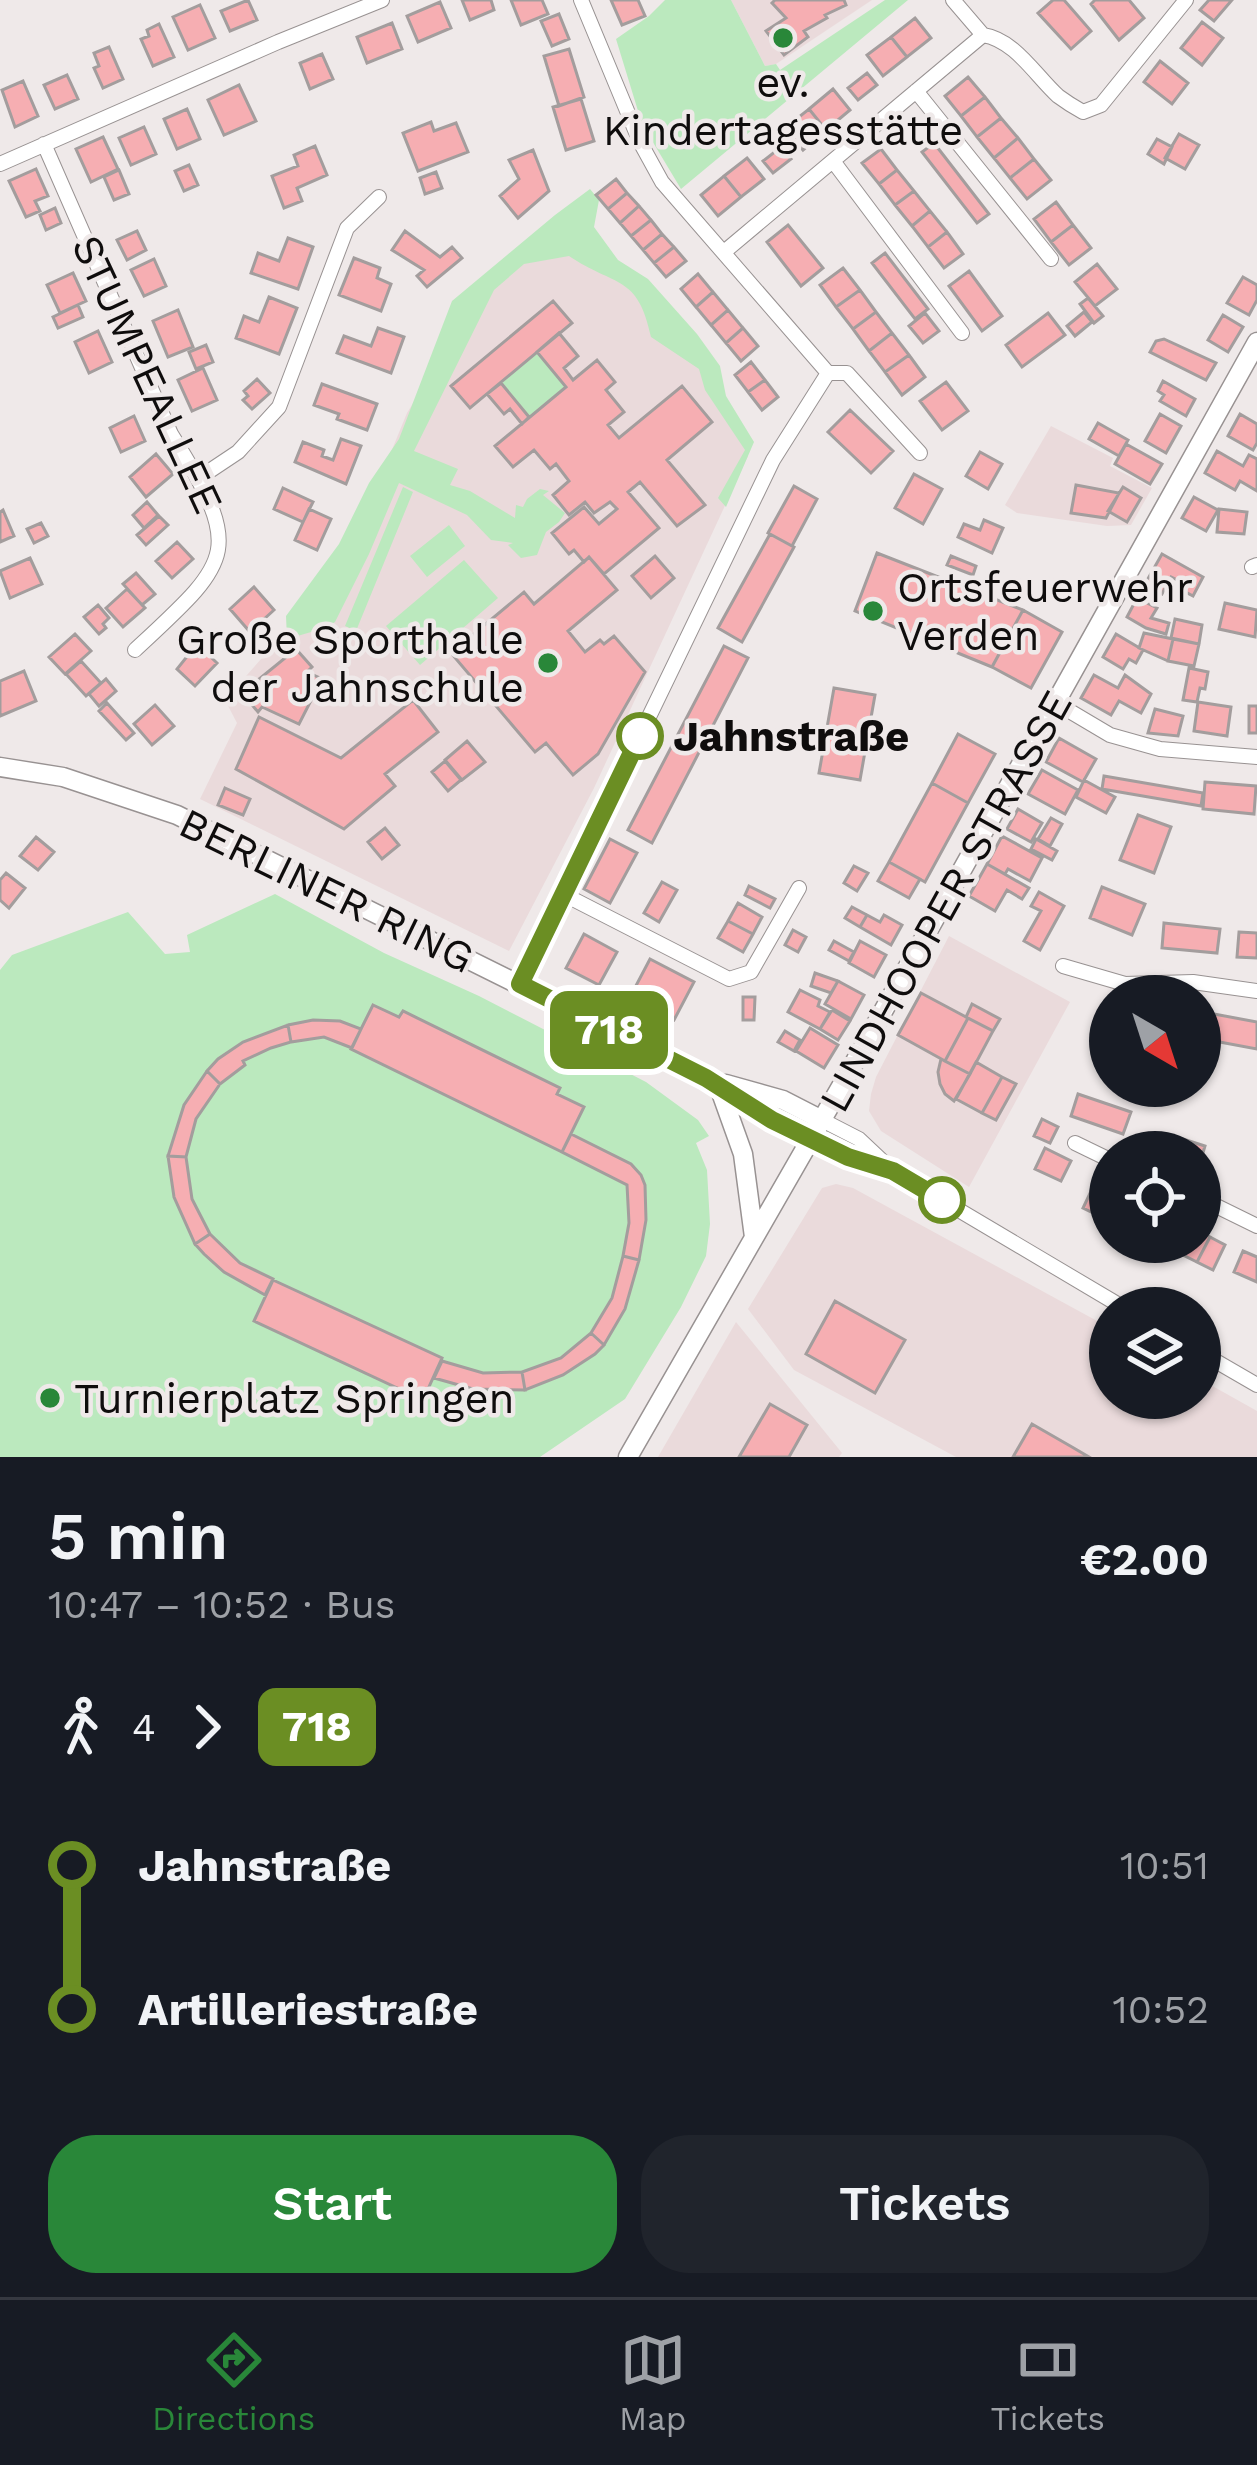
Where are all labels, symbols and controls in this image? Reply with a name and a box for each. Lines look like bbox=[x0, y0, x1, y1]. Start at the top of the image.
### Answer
marker: ev. Kindertagesstätte bbox=[770, 25, 796, 51]
place label: ev. Kindertagesstätte bbox=[603, 58, 963, 155]
street label: STUMPEALLEE bbox=[62, 228, 233, 521]
place label: Ortsfeuerwehr Verden bbox=[897, 563, 1193, 660]
marker: Ortsfeuerwehr Verden bbox=[860, 598, 886, 624]
place label: Große Sporthalle der Jahnschule bbox=[176, 615, 524, 712]
marker: Große Sporthalle der Jahnschule bbox=[535, 650, 561, 676]
street label: LINDHOOPER STRASSE bbox=[809, 682, 1082, 1120]
place label: Jahnstraße bbox=[673, 712, 909, 761]
marker: Jahnstraße bbox=[618, 714, 662, 758]
street label: BERLINER RING bbox=[172, 798, 482, 983]
north arrow bbox=[1089, 975, 1221, 1107]
map controls bbox=[1089, 975, 1221, 1419]
line badge: 718 bbox=[540, 991, 678, 1069]
text: 718 bbox=[574, 1005, 644, 1054]
button: locate bbox=[1089, 1131, 1221, 1263]
unlabelled marker bbox=[920, 1178, 964, 1222]
button: layers bbox=[1089, 1287, 1221, 1419]
place label: Turnierplatz Springen bbox=[74, 1374, 515, 1423]
marker: Turnierplatz Springen bbox=[37, 1385, 63, 1411]
text: 5 min bbox=[48, 1498, 228, 1575]
text: €2.00 bbox=[1080, 1533, 1209, 1586]
text: 10:47 – 10:52 · Bus bbox=[48, 1582, 395, 1627]
icon: walk bbox=[48, 1694, 114, 1760]
icon: forward bbox=[174, 1694, 240, 1760]
text: 718 bbox=[282, 1702, 352, 1751]
text: 4 bbox=[132, 1705, 156, 1750]
text: Jahnstraße bbox=[138, 1839, 391, 1892]
text: 10:51 bbox=[1120, 1843, 1209, 1888]
text: Artilleriestraße bbox=[138, 1983, 478, 2036]
text: 10:52 bbox=[1113, 1987, 1209, 2032]
button: Start bbox=[48, 2135, 617, 2273]
button: Tickets bbox=[641, 2135, 1209, 2273]
tab: Directions bbox=[152, 2327, 315, 2438]
tab: Map bbox=[619, 2327, 686, 2438]
tab: Tickets bbox=[990, 2327, 1105, 2438]

